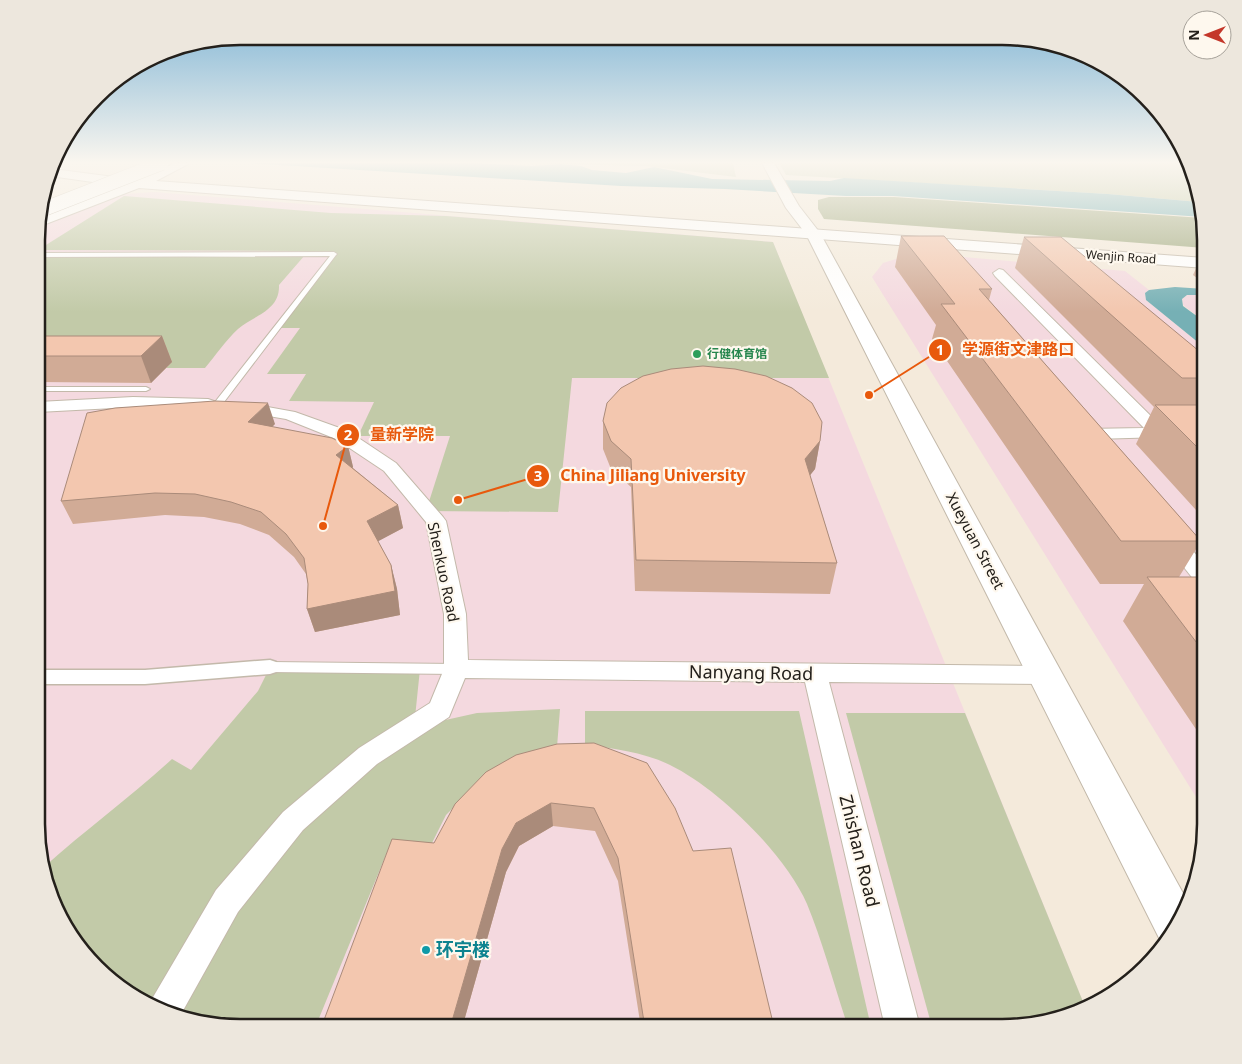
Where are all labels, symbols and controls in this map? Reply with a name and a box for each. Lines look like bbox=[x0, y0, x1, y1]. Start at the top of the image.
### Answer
north arrow bbox=[1182, 10, 1232, 60]
text: N bbox=[1184, 29, 1203, 41]
street label: Wenjin Road bbox=[1085, 246, 1157, 267]
callout: 学源街文津路口 bbox=[927, 334, 1084, 365]
text: 学源街文津路口 bbox=[962, 338, 1074, 360]
text: 1 bbox=[936, 339, 944, 359]
place label: 行健体育馆 bbox=[707, 345, 767, 362]
marker: 行健体育馆 bbox=[691, 348, 703, 360]
callout: 量新学院 bbox=[335, 419, 444, 450]
text: 量新学院 bbox=[370, 423, 434, 445]
text: 2 bbox=[344, 424, 353, 444]
callout: China Jiliang University bbox=[525, 460, 756, 491]
text: China Jiliang University bbox=[560, 464, 747, 486]
text: 3 bbox=[534, 465, 542, 485]
street label: Xueyuan Street bbox=[942, 489, 1010, 593]
street label: Shenkuo Road bbox=[424, 520, 464, 624]
street label: Nanyang Road bbox=[689, 659, 813, 685]
street label: Zhishan Road bbox=[834, 792, 886, 909]
place label: 环宇楼 bbox=[436, 937, 490, 961]
marker: 环宇楼 bbox=[420, 944, 432, 956]

